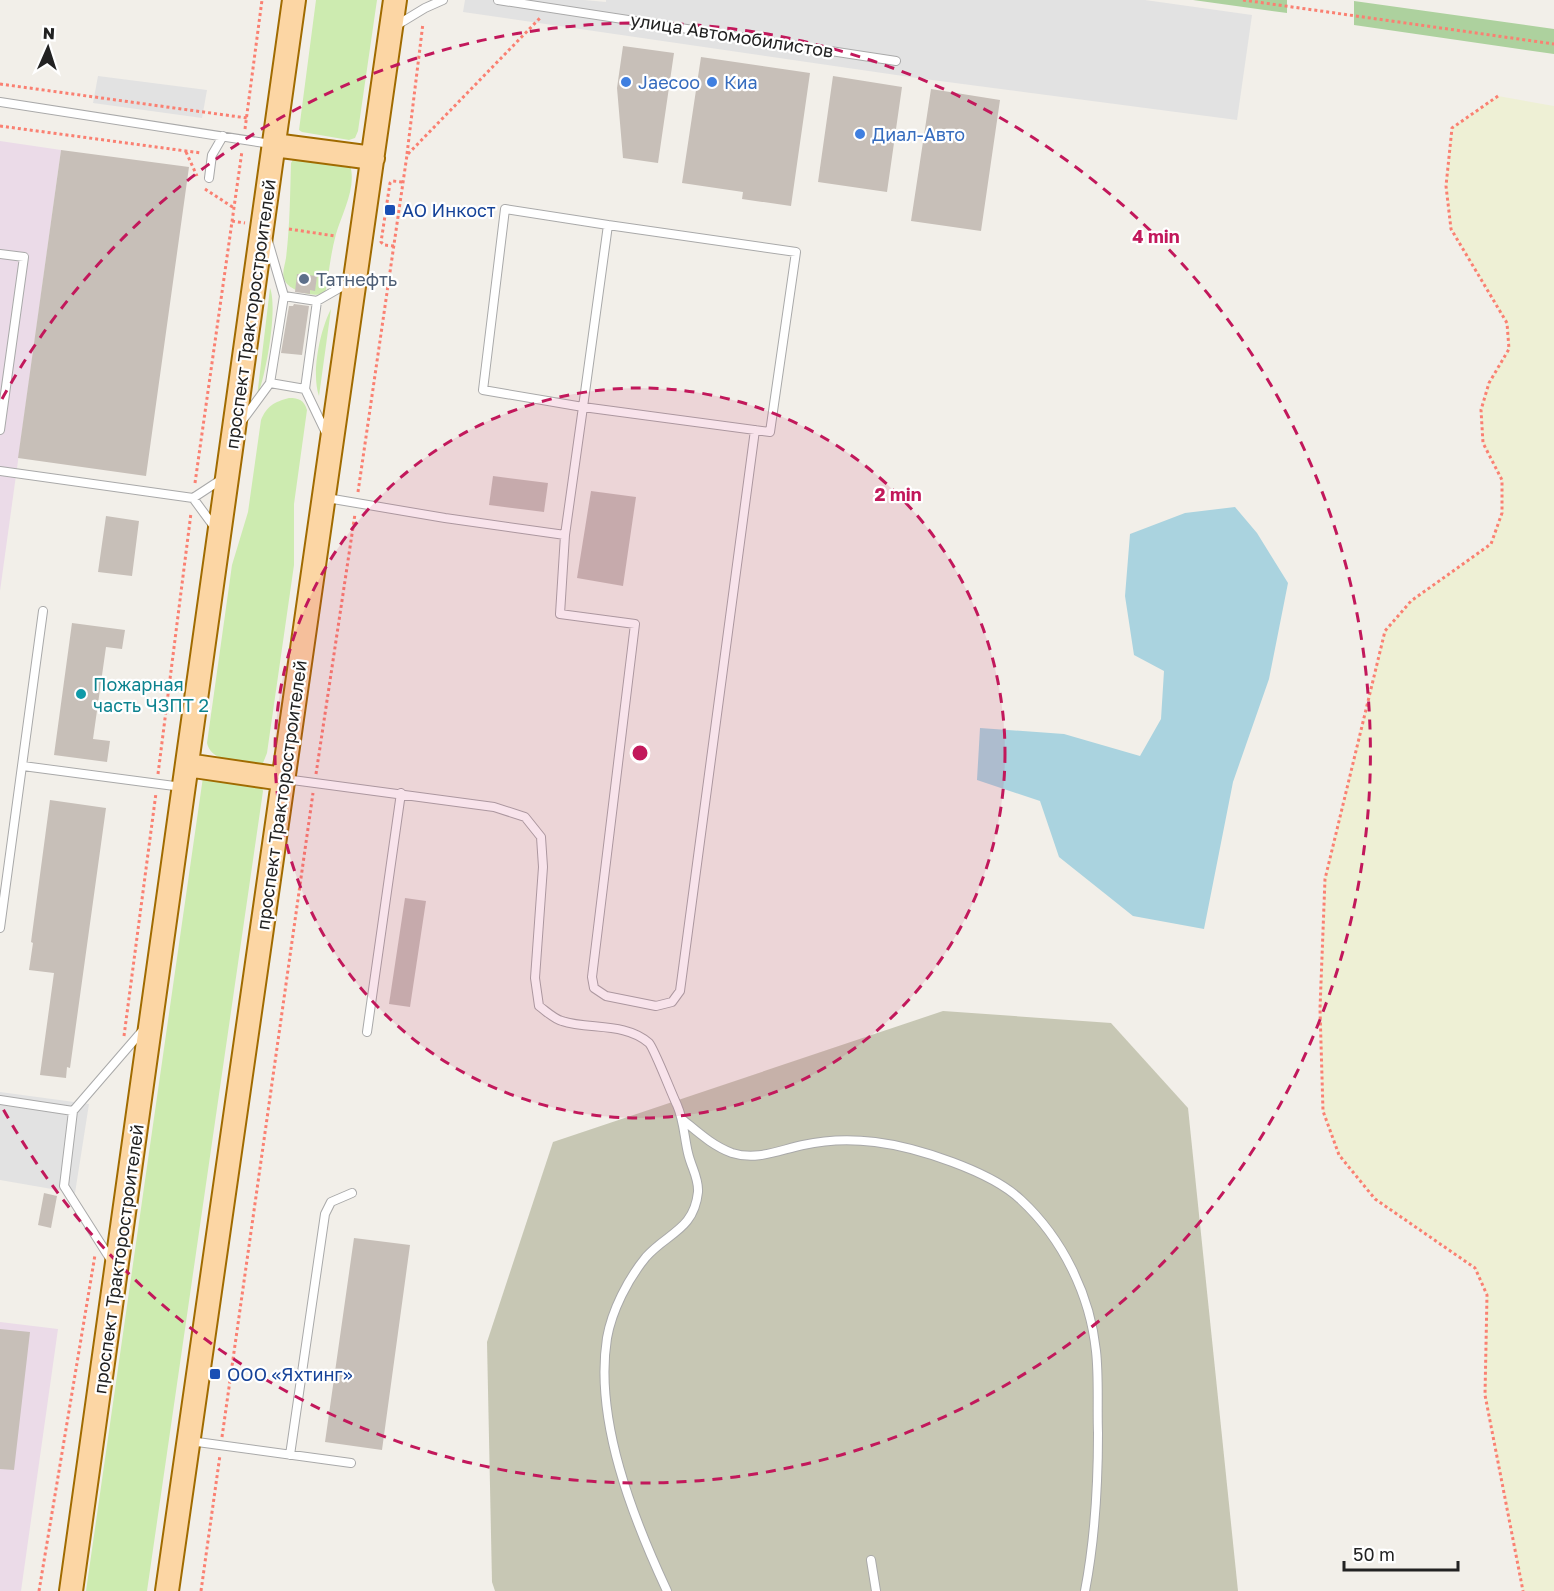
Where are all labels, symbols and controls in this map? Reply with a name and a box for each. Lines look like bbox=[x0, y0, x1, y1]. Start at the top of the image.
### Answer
street label: улица Автомобилистов bbox=[629, 8, 835, 62]
north arrow bbox=[18, 18, 78, 78]
text: N bbox=[42, 23, 55, 43]
place label: Jaecoo bbox=[638, 71, 700, 93]
place label: Киа bbox=[724, 71, 758, 93]
marker: Jaecoo bbox=[619, 75, 633, 89]
marker: Киа bbox=[705, 75, 719, 89]
place label: Диал-Авто bbox=[872, 123, 965, 145]
marker: Диал-Авто bbox=[853, 127, 867, 141]
street label: проспект Тракторостроителей bbox=[220, 178, 280, 450]
place label: АО Инкост bbox=[402, 199, 496, 221]
marker: АО Инкост bbox=[383, 203, 397, 217]
text: 4 min bbox=[1132, 225, 1180, 247]
place label: Татнефть bbox=[316, 268, 397, 290]
marker: Татнефть bbox=[297, 272, 311, 286]
text: 2 min bbox=[874, 483, 922, 505]
street label: проспект Тракторостроителей bbox=[251, 659, 311, 931]
place label: Пожарная часть ЧЗПТ 2 bbox=[93, 673, 209, 716]
marker: Пожарная часть ЧЗПТ 2 bbox=[74, 687, 88, 701]
centre of rings bbox=[630, 743, 650, 763]
street label: проспект Тракторостроителей bbox=[88, 1123, 148, 1395]
place label: ООО «Яхтинг» bbox=[227, 1363, 353, 1385]
marker: ООО «Яхтинг» bbox=[208, 1367, 222, 1381]
scale bar bbox=[1344, 1534, 1458, 1572]
text: 50 m bbox=[1353, 1543, 1395, 1565]

